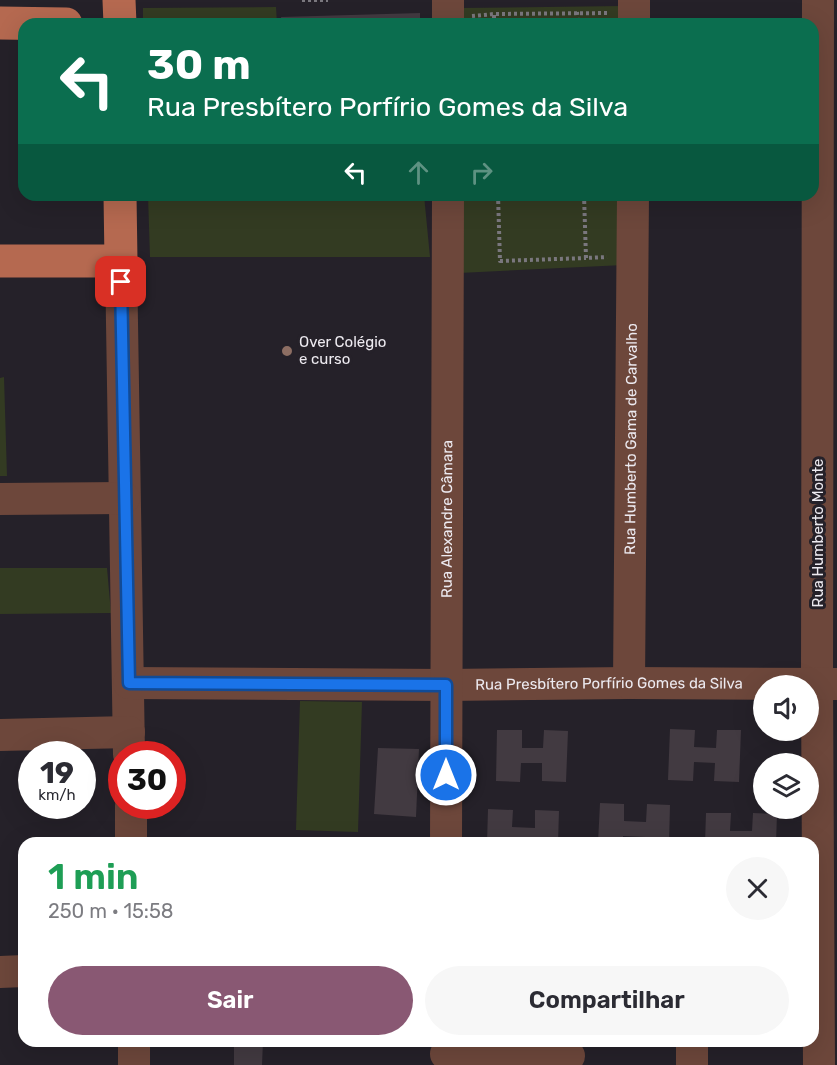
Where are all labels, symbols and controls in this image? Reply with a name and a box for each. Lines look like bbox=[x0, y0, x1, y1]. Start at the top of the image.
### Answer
text: 30 m bbox=[147, 40, 251, 90]
icon: left bbox=[48, 42, 126, 120]
text: Rua Presbítero Porfírio Gomes da Silva bbox=[147, 91, 628, 123]
icon: left bbox=[339, 156, 372, 189]
icon: ahead bbox=[402, 156, 435, 189]
icon: right bbox=[465, 156, 498, 189]
pin bbox=[95, 256, 146, 307]
icon: arrive bbox=[104, 265, 137, 298]
street label: Rua Humberto Gama de Carvalho bbox=[621, 323, 641, 555]
place label: Over Colégio e curso bbox=[299, 333, 386, 368]
marker: Over Colégio e curso bbox=[280, 344, 294, 358]
street label: Rua Alexandre Câmara bbox=[438, 440, 456, 598]
street label: Rua Humberto Monte bbox=[809, 459, 827, 607]
street label: Rua Presbítero Porfírio Gomes da Silva bbox=[475, 674, 743, 694]
map controls bbox=[753, 675, 819, 819]
button: sound bbox=[753, 675, 819, 741]
speed limit sign: 30 bbox=[108, 741, 186, 819]
position arrow bbox=[414, 743, 478, 807]
button: layers bbox=[753, 753, 819, 819]
text: 19 bbox=[40, 755, 74, 791]
text: km/h bbox=[38, 786, 76, 804]
text: 1 min bbox=[48, 855, 139, 898]
button: close bbox=[726, 857, 789, 920]
text: 250 m · 15:58 bbox=[48, 899, 174, 923]
button: Sair bbox=[48, 966, 413, 1035]
button: Compartilhar bbox=[425, 966, 789, 1035]

